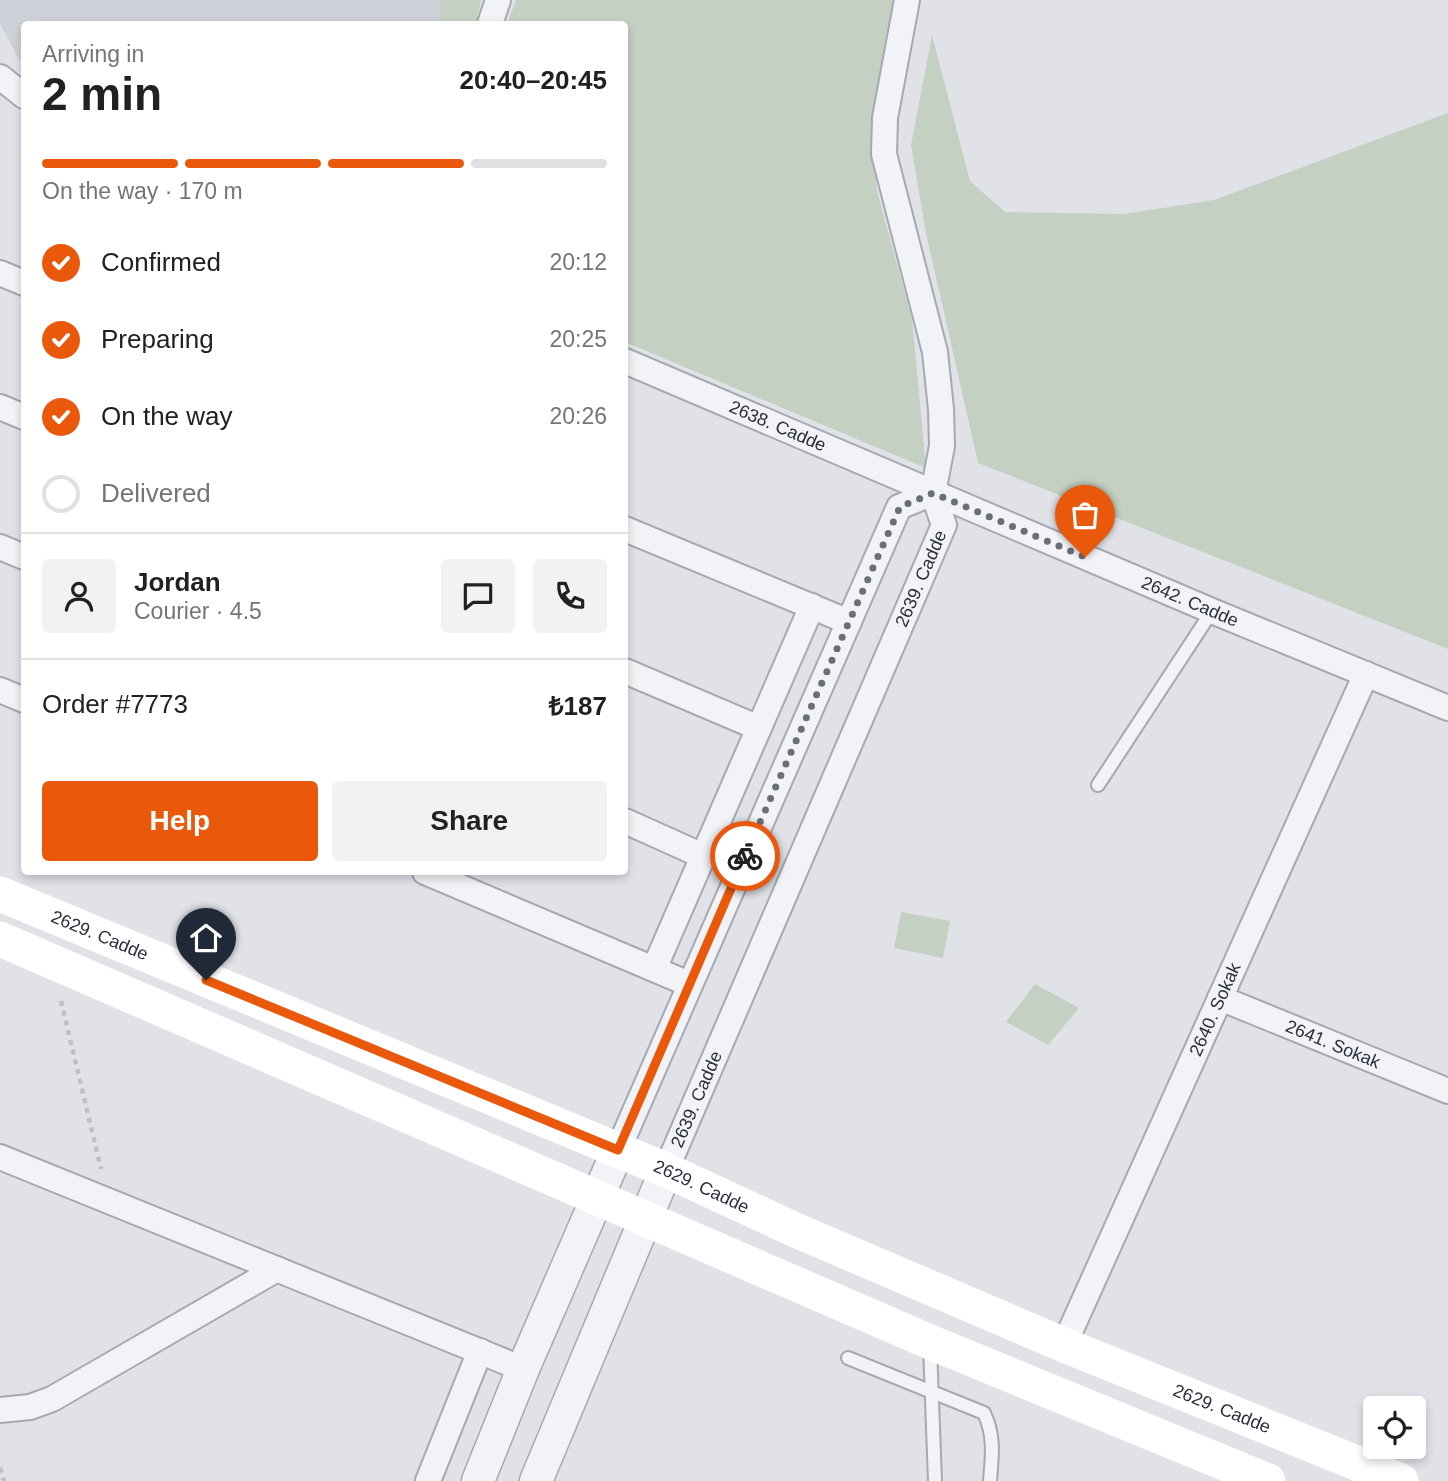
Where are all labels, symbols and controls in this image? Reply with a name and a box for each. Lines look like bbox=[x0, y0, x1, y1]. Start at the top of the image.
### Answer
text: Arriving in bbox=[42, 41, 144, 67]
text: 20:40–20:45 bbox=[460, 65, 607, 95]
text: 2 min bbox=[42, 68, 162, 120]
text: On the way · 170 m bbox=[42, 178, 243, 204]
icon: check bbox=[42, 244, 80, 282]
text: Confirmed bbox=[101, 247, 221, 277]
text: 20:12 bbox=[549, 249, 607, 275]
icon: check bbox=[42, 321, 80, 359]
text: Preparing bbox=[101, 324, 214, 354]
text: 20:25 bbox=[549, 326, 607, 352]
street label: 2638. Cadde bbox=[726, 397, 829, 455]
icon: check bbox=[42, 398, 80, 436]
text: On the way bbox=[101, 401, 233, 431]
text: 20:26 bbox=[549, 403, 607, 429]
text: Delivered bbox=[101, 478, 211, 508]
pin bbox=[1055, 485, 1115, 557]
icon: bag bbox=[1066, 496, 1104, 534]
street label: 2639. Cadde bbox=[891, 527, 950, 630]
button: person bbox=[42, 559, 116, 633]
button: chat bbox=[441, 559, 515, 633]
button: phone bbox=[533, 559, 607, 633]
text: Jordan bbox=[134, 567, 221, 597]
street label: 2642. Cadde bbox=[1139, 572, 1241, 631]
text: Courier · 4.5 bbox=[134, 598, 262, 624]
text: Order #7773 bbox=[42, 689, 188, 719]
text: ₺187 bbox=[549, 691, 607, 721]
button: Help bbox=[42, 781, 318, 861]
button: Share bbox=[332, 781, 607, 861]
courier bbox=[710, 821, 780, 891]
icon: bike bbox=[726, 837, 764, 875]
street label: 2629. Cadde bbox=[48, 906, 151, 964]
pin bbox=[176, 908, 236, 980]
icon: home bbox=[187, 919, 225, 957]
street label: 2640. Sokak bbox=[1185, 959, 1245, 1059]
street label: 2641. Sokak bbox=[1283, 1016, 1384, 1073]
street label: 2639. Cadde bbox=[667, 1048, 726, 1151]
street label: 2629. Cadde bbox=[651, 1156, 752, 1217]
street label: 2629. Cadde bbox=[1170, 1380, 1273, 1437]
map controls bbox=[1363, 1396, 1426, 1459]
button: locate bbox=[1363, 1396, 1426, 1459]

